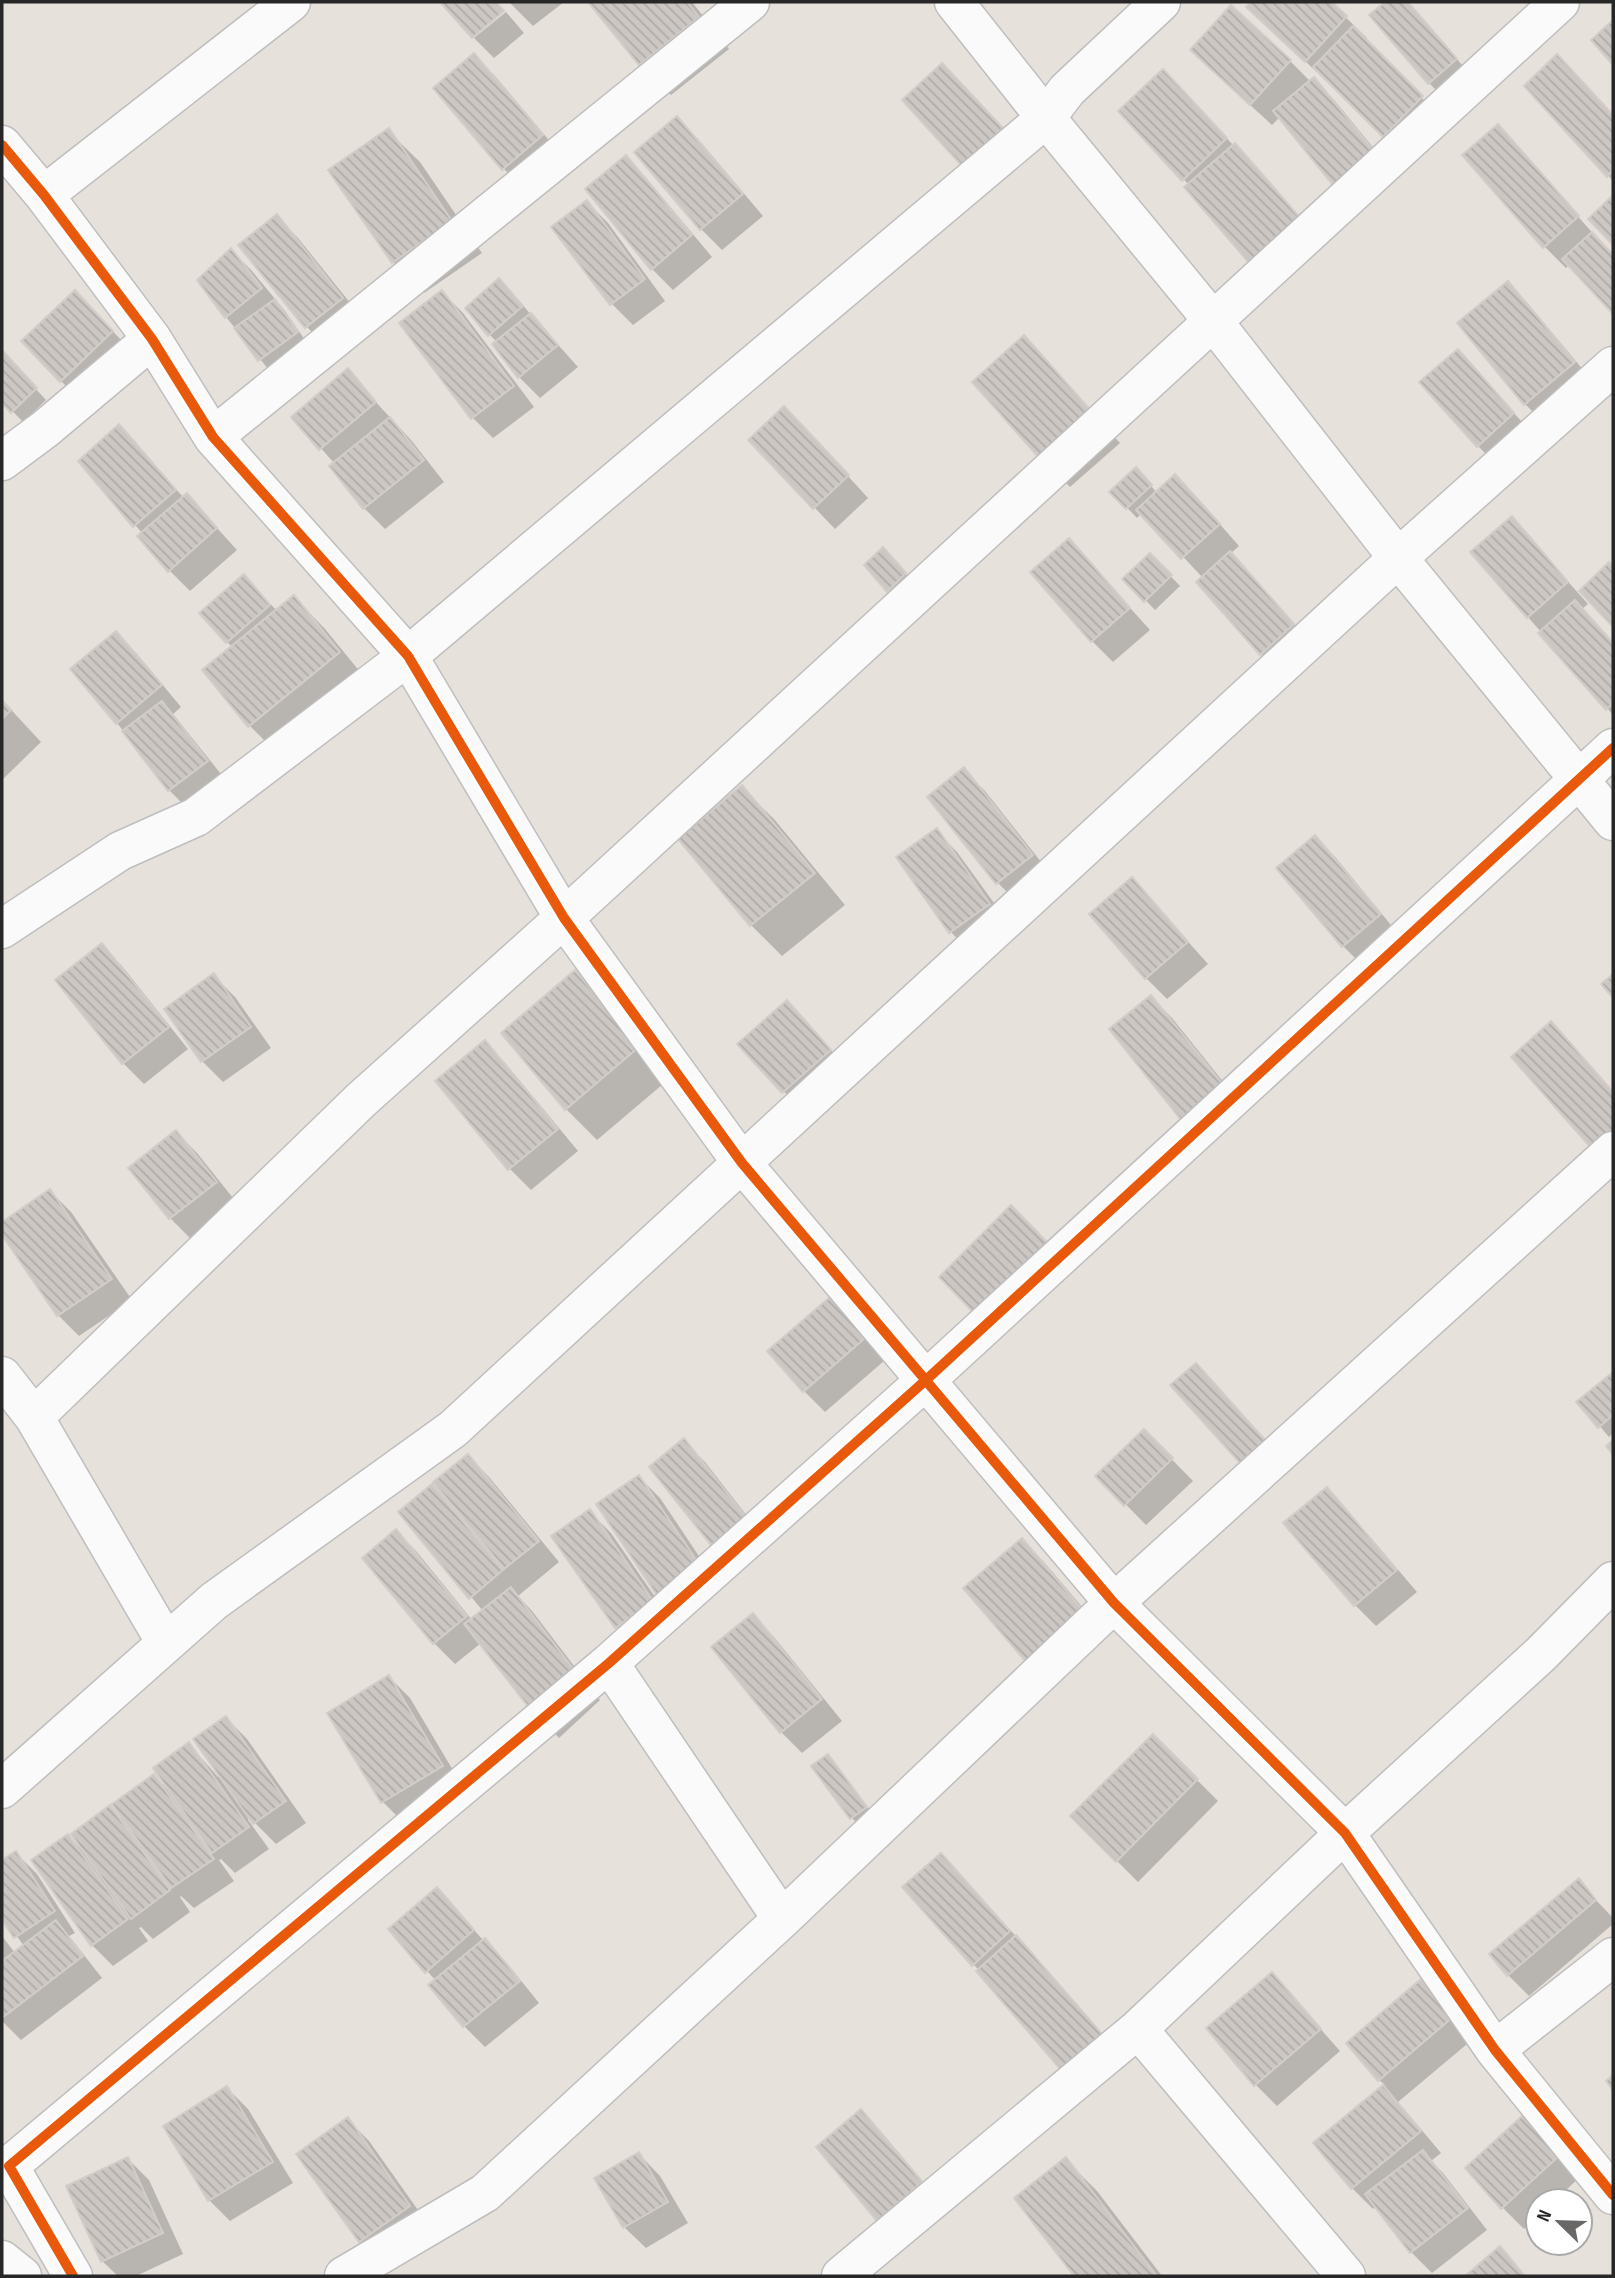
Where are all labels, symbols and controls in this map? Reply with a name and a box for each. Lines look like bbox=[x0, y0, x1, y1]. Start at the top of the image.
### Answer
north arrow bbox=[1524, 2187, 1594, 2257]
text: N bbox=[1532, 2207, 1557, 2225]

